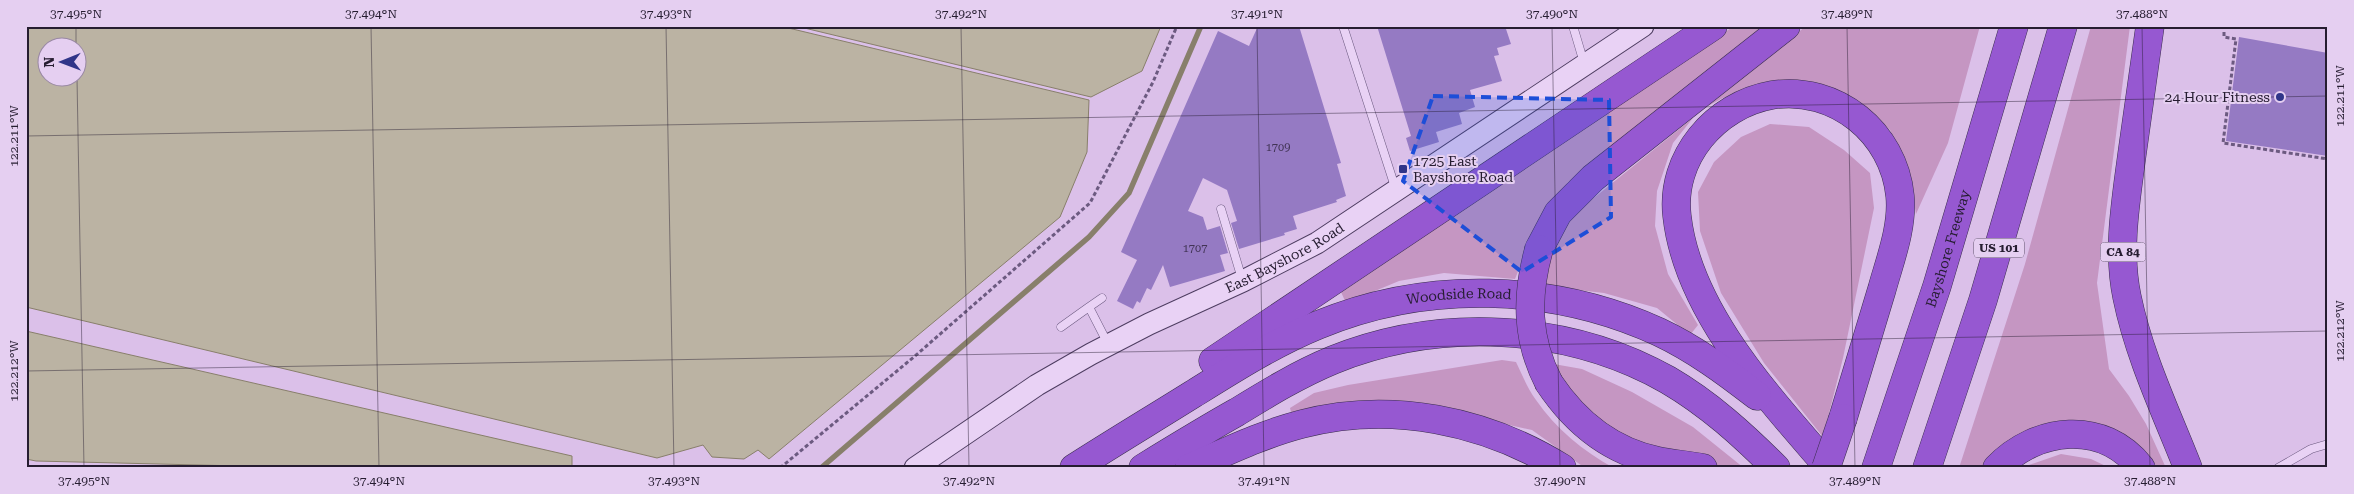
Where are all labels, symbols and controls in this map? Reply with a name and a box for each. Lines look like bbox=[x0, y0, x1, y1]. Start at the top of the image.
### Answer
text: 37.495°N bbox=[50, 7, 102, 21]
text: 37.494°N bbox=[345, 7, 397, 21]
text: 37.493°N bbox=[640, 7, 692, 21]
text: 37.492°N bbox=[935, 7, 987, 21]
text: 37.491°N bbox=[1231, 7, 1283, 21]
text: 37.490°N bbox=[1526, 7, 1578, 21]
text: 37.489°N bbox=[1821, 7, 1873, 21]
text: 37.488°N bbox=[2116, 7, 2168, 21]
north arrow bbox=[38, 38, 88, 88]
text: N bbox=[41, 56, 57, 68]
text: 122.211°W bbox=[2333, 64, 2347, 127]
place label: 24 Hour Fitness bbox=[2165, 89, 2270, 105]
marker: 24 Hour Fitness bbox=[2274, 91, 2286, 103]
text: 122.211°W bbox=[7, 104, 21, 167]
house number: 1709 bbox=[1266, 141, 1290, 154]
place label: 1725 East Bayshore Road bbox=[1413, 153, 1513, 185]
marker: 1725 East Bayshore Road bbox=[1397, 163, 1409, 175]
street label: Bayshore Freeway bbox=[1922, 187, 1973, 309]
street label: East Bayshore Road bbox=[1223, 219, 1347, 296]
road number: US 101 bbox=[1974, 238, 2024, 258]
house number: 1707 bbox=[1183, 242, 1207, 255]
road number: CA 84 bbox=[2100, 242, 2146, 262]
street label: Woodside Road bbox=[1405, 285, 1512, 307]
text: 122.212°W bbox=[2333, 299, 2347, 362]
text: 122.212°W bbox=[7, 339, 21, 402]
text: 37.495°N bbox=[58, 474, 110, 488]
text: 37.494°N bbox=[353, 474, 405, 488]
text: 37.493°N bbox=[648, 474, 700, 488]
text: 37.492°N bbox=[943, 474, 995, 488]
text: 37.491°N bbox=[1238, 474, 1290, 488]
text: 37.490°N bbox=[1534, 474, 1586, 488]
text: 37.489°N bbox=[1829, 474, 1881, 488]
text: 37.488°N bbox=[2124, 474, 2176, 488]

